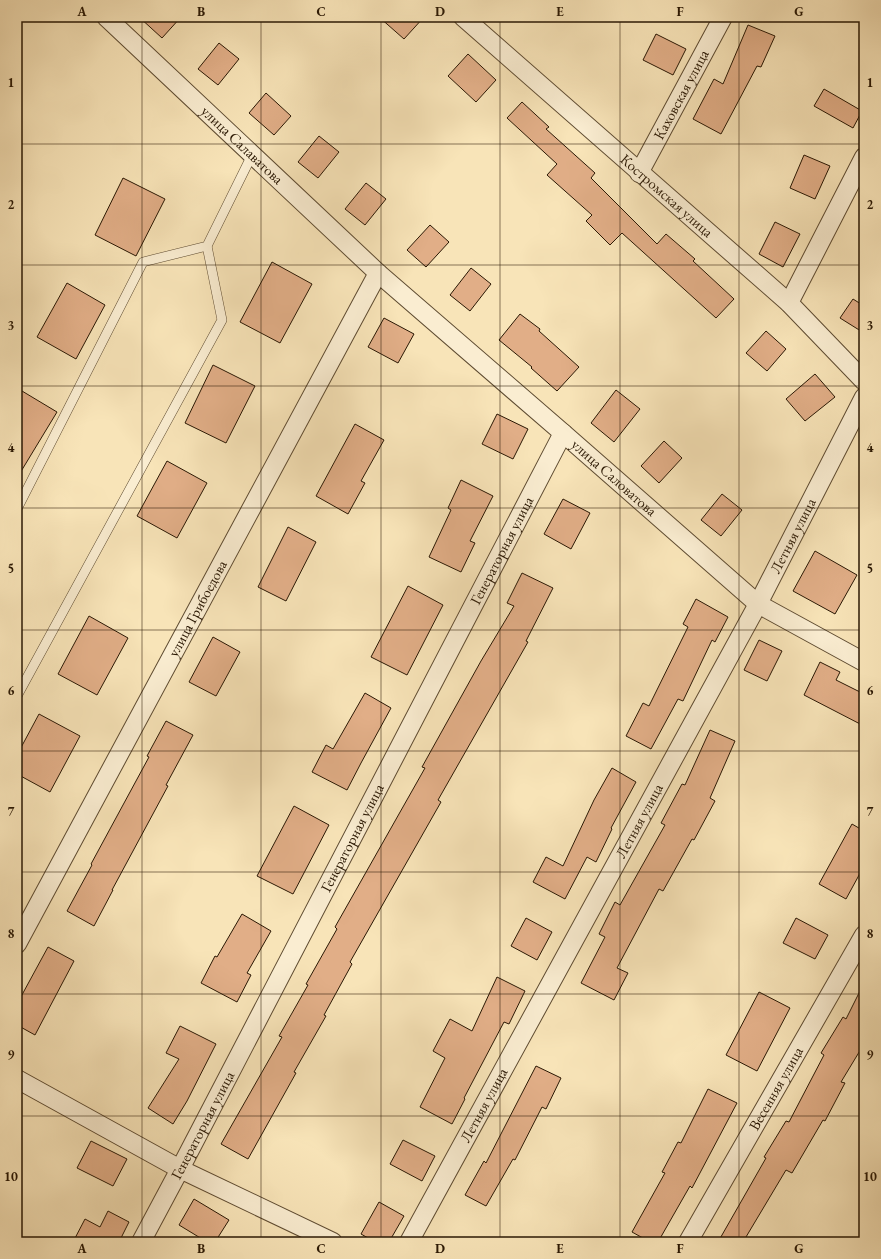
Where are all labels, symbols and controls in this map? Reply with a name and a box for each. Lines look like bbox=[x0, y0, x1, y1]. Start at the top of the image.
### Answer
text: A bbox=[76, 3, 87, 20]
text: B bbox=[197, 3, 205, 20]
text: C bbox=[316, 3, 326, 20]
text: D bbox=[435, 3, 445, 20]
text: E bbox=[556, 3, 564, 20]
text: F bbox=[676, 3, 684, 20]
text: G bbox=[794, 3, 804, 20]
street label: Каховская улица bbox=[649, 46, 713, 143]
text: 1 bbox=[8, 74, 15, 91]
text: 1 bbox=[867, 74, 874, 91]
street label: улица Салаватова bbox=[197, 101, 288, 188]
street label: Костромская улица bbox=[617, 149, 717, 241]
text: 2 bbox=[8, 196, 15, 213]
text: 2 bbox=[867, 196, 874, 213]
text: 3 bbox=[8, 317, 15, 334]
text: 3 bbox=[867, 317, 874, 334]
street label: улица Саловатова bbox=[568, 435, 661, 520]
text: 4 bbox=[8, 439, 15, 456]
text: 4 bbox=[867, 439, 874, 456]
street label: Генераторная улица bbox=[465, 493, 537, 608]
street label: Летняя улица bbox=[765, 495, 820, 576]
street label: улица Грибоедова bbox=[163, 557, 231, 660]
text: 5 bbox=[8, 560, 14, 577]
text: 5 bbox=[867, 560, 873, 577]
text: 6 bbox=[8, 682, 15, 699]
text: 6 bbox=[867, 682, 874, 699]
street label: Генераторная улица bbox=[316, 780, 388, 895]
street label: Летняя улица bbox=[611, 780, 667, 861]
text: 7 bbox=[8, 803, 15, 820]
text: 7 bbox=[867, 803, 874, 820]
text: 8 bbox=[8, 925, 15, 942]
text: 8 bbox=[867, 925, 874, 942]
street label: Весенняя улица bbox=[744, 1043, 807, 1133]
text: 9 bbox=[8, 1046, 15, 1063]
text: 9 bbox=[867, 1046, 874, 1063]
street label: Летняя улица bbox=[455, 1064, 511, 1145]
street label: Генераторная улица bbox=[166, 1068, 238, 1183]
text: 10 bbox=[4, 1168, 18, 1185]
text: 10 bbox=[863, 1168, 877, 1185]
text: A bbox=[76, 1240, 87, 1257]
text: B bbox=[197, 1240, 205, 1257]
text: C bbox=[316, 1240, 326, 1257]
text: D bbox=[435, 1240, 445, 1257]
text: E bbox=[556, 1240, 564, 1257]
text: F bbox=[676, 1240, 684, 1257]
text: G bbox=[794, 1240, 804, 1257]

